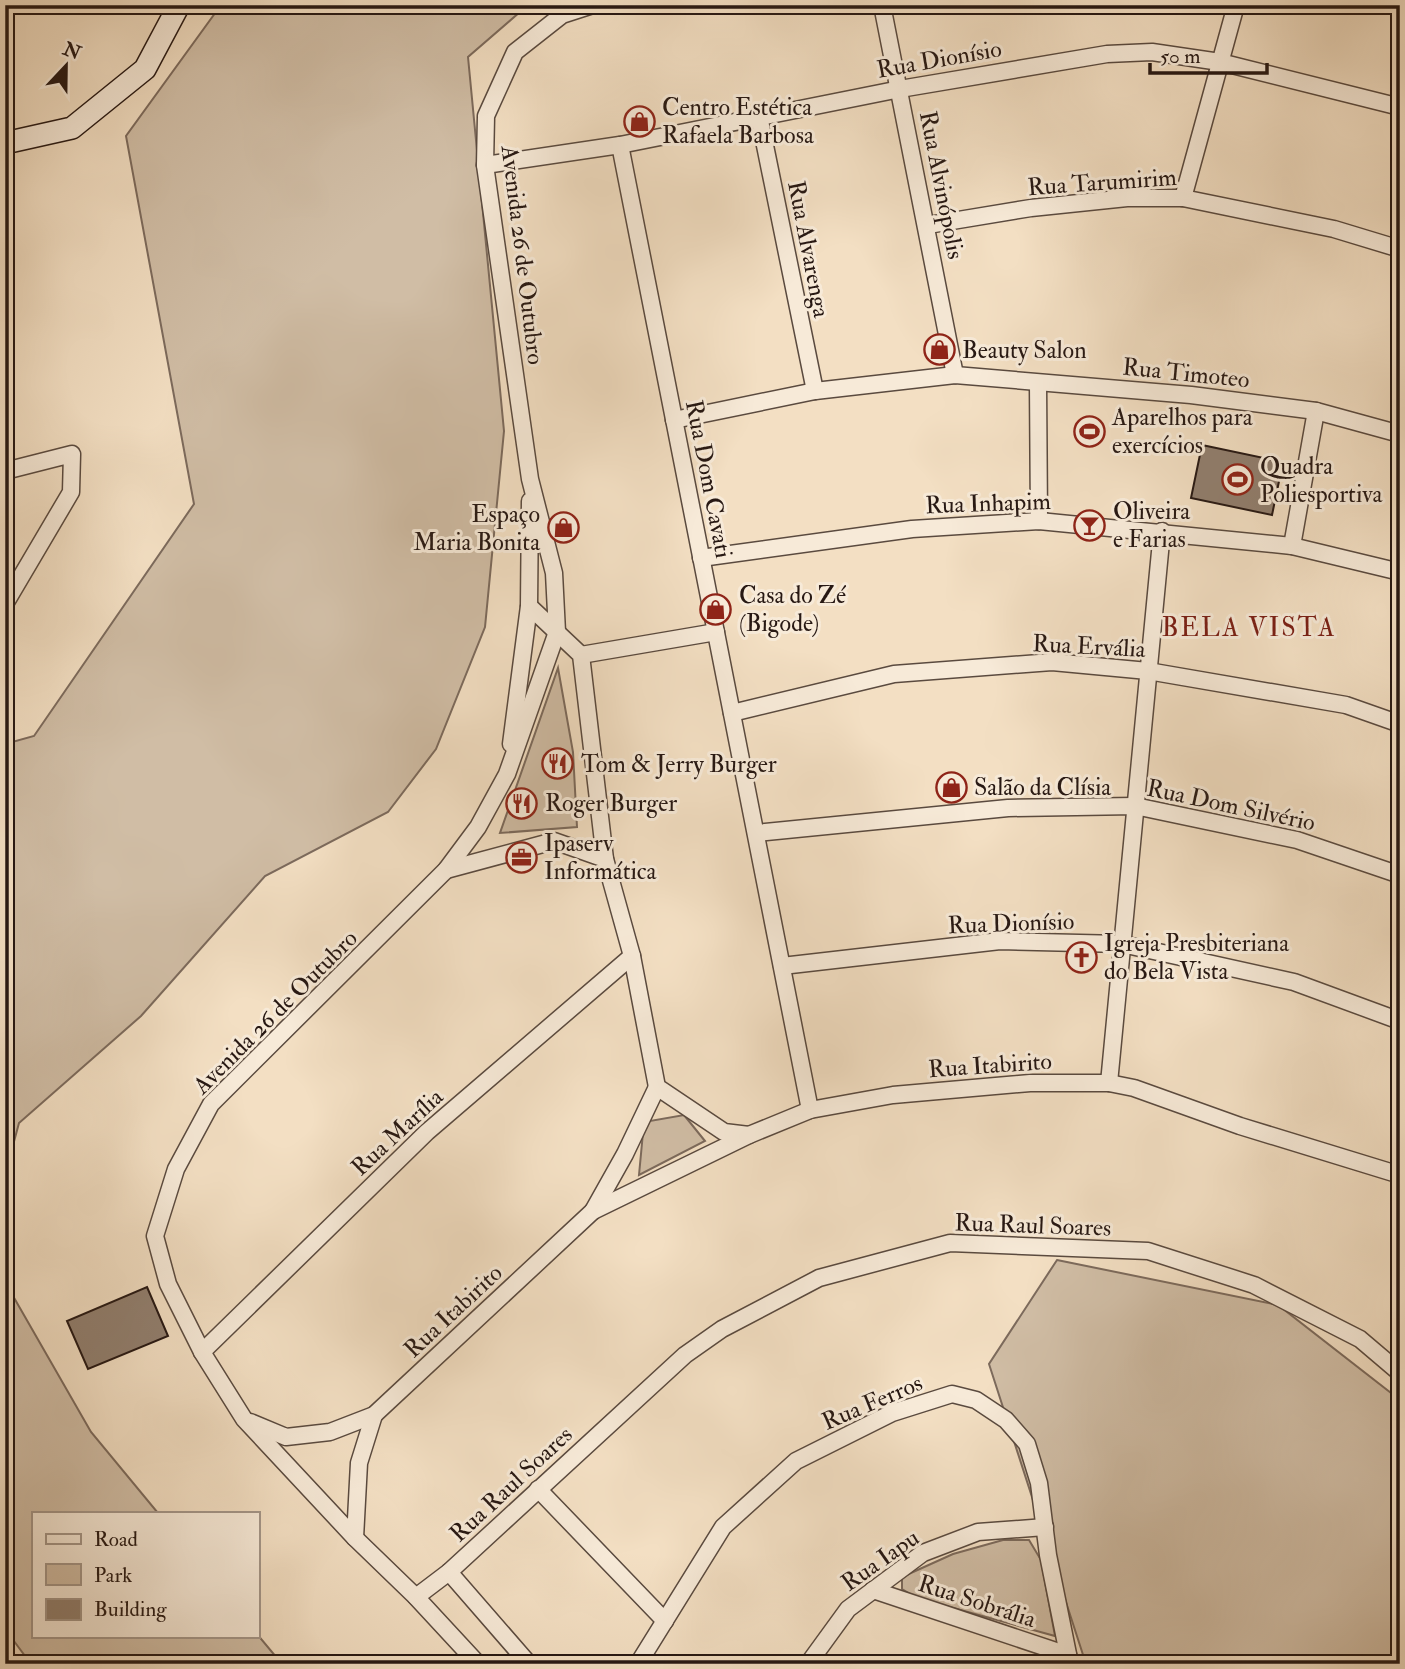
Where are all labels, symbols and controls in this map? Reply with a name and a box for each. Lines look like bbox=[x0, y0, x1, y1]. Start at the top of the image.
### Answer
north arrow bbox=[32, 32, 102, 102]
scale bar bbox=[1150, 32, 1267, 76]
street label: Rua Dionísio bbox=[874, 33, 1004, 86]
text: N bbox=[59, 36, 85, 66]
text: 50 m bbox=[1160, 43, 1201, 70]
place label: Centro Estética Rafaela Barbosa bbox=[662, 92, 815, 151]
shop icon: Centro Estética Rafaela Barbosa bbox=[622, 104, 656, 138]
street label: Rua Alvinópolis bbox=[912, 108, 971, 262]
street label: Avenida 26 de Outubro bbox=[494, 143, 551, 366]
street label: Rua Tarumirim bbox=[1026, 162, 1178, 203]
street label: Rua Alvarenga bbox=[780, 178, 837, 321]
shop icon: Beauty Salon bbox=[922, 333, 956, 367]
place label: Beauty Salon bbox=[962, 335, 1087, 366]
street label: Rua Timoteo bbox=[1121, 351, 1251, 396]
street label: Rua Dom Cavati bbox=[678, 397, 739, 561]
place label: Aparelhos para exercícios bbox=[1111, 402, 1254, 461]
sports icon: Aparelhos para exercícios bbox=[1072, 414, 1106, 448]
place label: Quadra Poliesportiva bbox=[1260, 451, 1383, 510]
sports icon: Quadra Poliesportiva bbox=[1220, 463, 1254, 497]
street label: Rua Inhapim bbox=[925, 486, 1052, 521]
place label: Oliveira e Farias bbox=[1113, 496, 1191, 555]
place label: Espaço Maria Bonita bbox=[413, 499, 541, 558]
bar icon: Oliveira e Farias bbox=[1073, 508, 1107, 542]
shop icon: Espaço Maria Bonita bbox=[546, 511, 580, 545]
place label: Casa do Zé (Bigode) bbox=[739, 580, 847, 639]
shop icon: Casa do Zé (Bigode) bbox=[699, 592, 733, 626]
district label: BELA VISTA bbox=[1161, 612, 1337, 644]
street label: Rua Ervália bbox=[1032, 628, 1147, 665]
restaurant icon: Tom & Jerry Burger bbox=[541, 747, 575, 781]
place label: Tom & Jerry Burger bbox=[581, 749, 777, 780]
shop icon: Salão da Clísia bbox=[934, 770, 968, 804]
place label: Salão da Clísia bbox=[974, 772, 1112, 803]
street label: Rua Dom Silvério bbox=[1144, 772, 1318, 838]
restaurant icon: Roger Burger bbox=[505, 786, 539, 820]
place label: Roger Burger bbox=[545, 788, 677, 819]
place label: Ipaserv Informática bbox=[544, 828, 657, 887]
office icon: Ipaserv Informática bbox=[504, 840, 538, 874]
street label: Rua Dionísio bbox=[947, 906, 1075, 941]
street label: Avenida 26 de Outubro bbox=[186, 923, 364, 1102]
place label: Igreja Presbiteriana do Bela Vista bbox=[1104, 928, 1290, 987]
church icon: Igreja Presbiteriana do Bela Vista bbox=[1064, 940, 1098, 974]
street label: Rua Itabirito bbox=[927, 1046, 1053, 1085]
street label: Rua Marília bbox=[345, 1081, 451, 1183]
street label: Rua Raul Soares bbox=[954, 1207, 1112, 1244]
street label: Rua Itabirito bbox=[398, 1258, 509, 1365]
street label: Rua Ferros bbox=[817, 1367, 927, 1438]
street label: Rua Raul Soares bbox=[443, 1420, 579, 1549]
legend bbox=[32, 1512, 259, 1638]
street label: Rua Iapu bbox=[835, 1522, 925, 1598]
text: Road bbox=[94, 1526, 139, 1553]
text: Park bbox=[94, 1562, 132, 1589]
street label: Rua Sobrália bbox=[914, 1568, 1041, 1635]
text: Building bbox=[94, 1596, 167, 1623]

